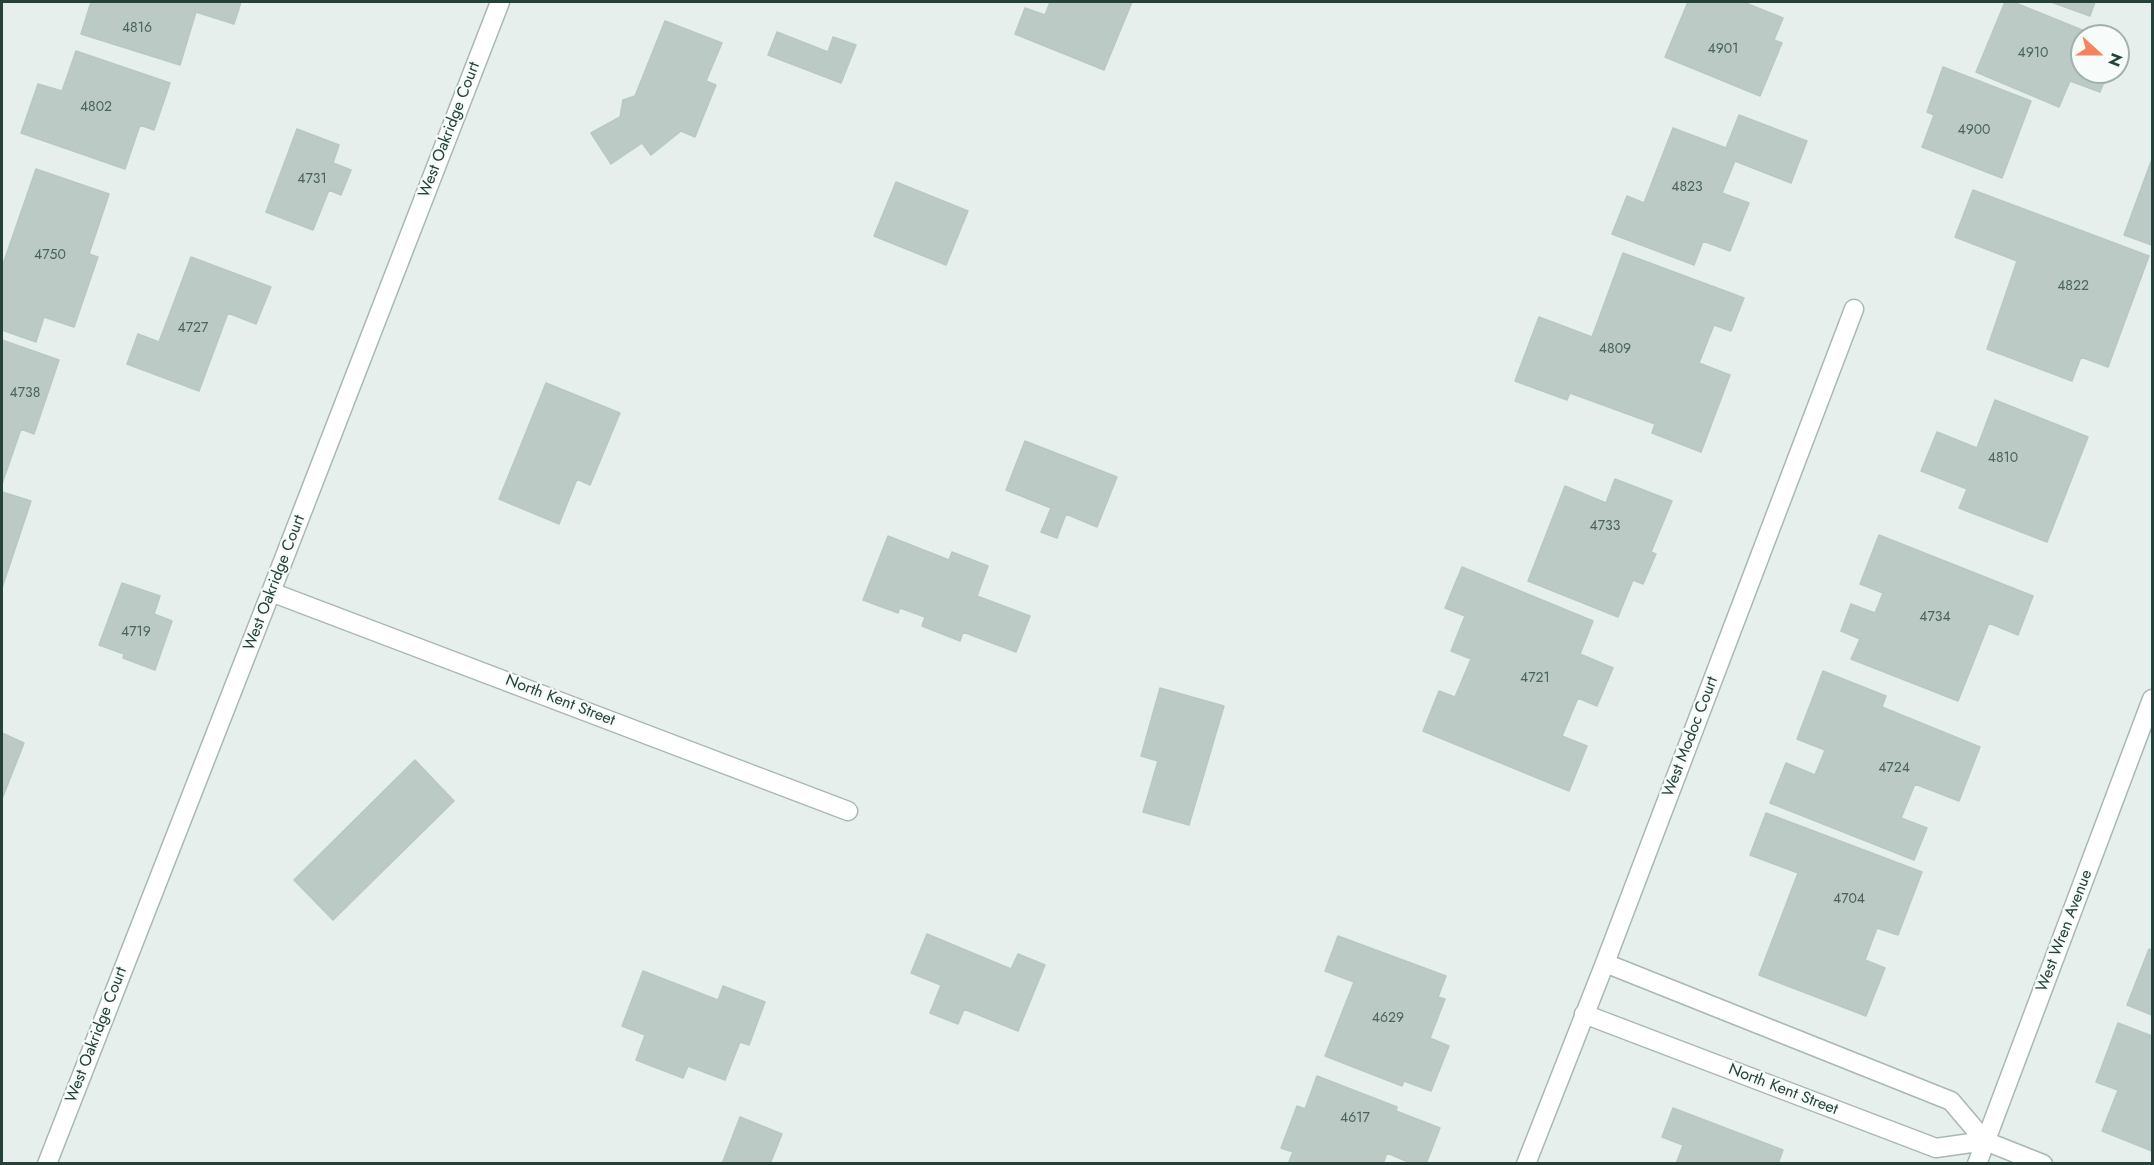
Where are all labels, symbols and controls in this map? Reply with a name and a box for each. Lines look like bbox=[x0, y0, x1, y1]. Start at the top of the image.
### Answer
house number: 4816 bbox=[122, 21, 152, 37]
north arrow bbox=[2070, 24, 2130, 84]
house number: 4901 bbox=[1708, 42, 1738, 58]
house number: 4910 bbox=[2018, 46, 2048, 62]
text: N bbox=[2102, 50, 2128, 70]
street label: West Oakridge Court bbox=[415, 60, 485, 200]
house number: 4802 bbox=[80, 100, 112, 116]
house number: 4900 bbox=[1957, 123, 1991, 139]
house number: 4731 bbox=[297, 172, 327, 188]
house number: 4823 bbox=[1671, 180, 1703, 196]
house number: 4750 bbox=[34, 248, 66, 264]
house number: 4822 bbox=[2057, 279, 2089, 295]
house number: 4727 bbox=[178, 321, 208, 337]
house number: 4809 bbox=[1599, 342, 1631, 358]
house number: 4738 bbox=[10, 386, 40, 402]
house number: 4810 bbox=[1988, 451, 2018, 467]
street label: West Oakridge Court bbox=[240, 513, 310, 653]
house number: 4733 bbox=[1590, 519, 1620, 535]
house number: 4734 bbox=[1919, 610, 1951, 626]
house number: 4719 bbox=[121, 625, 151, 641]
street label: North Kent Street bbox=[503, 671, 617, 731]
house number: 4721 bbox=[1520, 671, 1550, 687]
street label: West Modoc Court bbox=[1659, 674, 1723, 800]
house number: 4724 bbox=[1878, 761, 1910, 777]
street label: West Wren Avenue bbox=[2033, 867, 2097, 995]
house number: 4704 bbox=[1833, 892, 1865, 908]
street label: West Oakridge Court bbox=[62, 965, 132, 1105]
house number: 4629 bbox=[1372, 1011, 1404, 1027]
street label: North Kent Street bbox=[1726, 1060, 1840, 1120]
house number: 4617 bbox=[1340, 1111, 1370, 1127]

